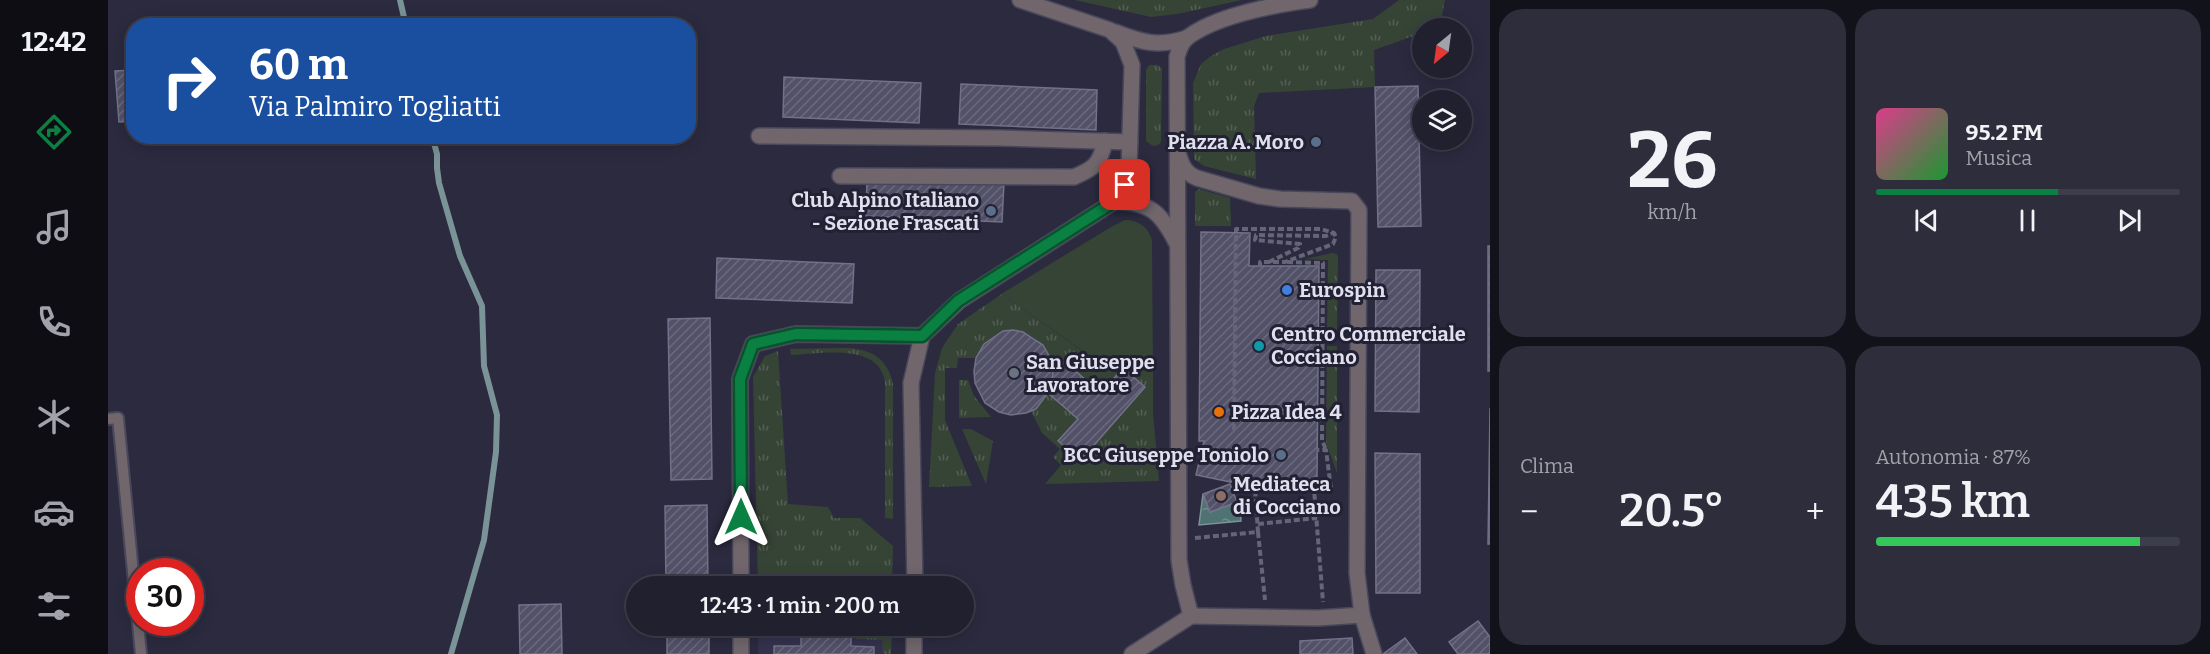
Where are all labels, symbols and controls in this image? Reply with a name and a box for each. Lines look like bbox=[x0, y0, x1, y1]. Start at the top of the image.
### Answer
north arrow bbox=[1412, 18, 1472, 78]
map controls bbox=[1412, 18, 1472, 150]
text: 12:42 bbox=[22, 26, 86, 58]
text: 60 m bbox=[249, 40, 348, 90]
icon: right bbox=[150, 42, 228, 120]
button: layers bbox=[1412, 90, 1472, 150]
text: Via Palmiro Togliatti bbox=[249, 91, 501, 123]
icon: directions bbox=[33, 111, 75, 153]
text: 26 bbox=[1627, 114, 1717, 208]
text: 95.2 FM bbox=[1966, 119, 2043, 146]
place label: Piazza A. Moro bbox=[1167, 130, 1304, 154]
marker: Piazza A. Moro bbox=[1309, 135, 1323, 149]
text: Musica bbox=[1966, 146, 2032, 170]
pin bbox=[1099, 159, 1150, 210]
icon: arrive bbox=[1108, 168, 1141, 201]
place label: Club Alpino Italiano - Sezione Frascati bbox=[791, 188, 980, 235]
text: km/h bbox=[1648, 200, 1697, 224]
marker: Club Alpino Italiano - Sezione Frascati bbox=[984, 204, 998, 218]
icon: previous bbox=[1910, 204, 1943, 237]
icon: pause bbox=[2011, 204, 2044, 237]
icon: next bbox=[2113, 204, 2146, 237]
icon: music bbox=[33, 206, 75, 248]
place label: Eurospin bbox=[1299, 278, 1386, 302]
marker: Eurospin bbox=[1280, 283, 1294, 297]
icon: phone bbox=[33, 301, 75, 343]
place label: Centro Commerciale Cocciano bbox=[1271, 322, 1466, 369]
marker: Centro Commerciale Cocciano bbox=[1252, 339, 1266, 353]
place label: San Giuseppe Lavoratore bbox=[1026, 350, 1155, 397]
marker: San Giuseppe Lavoratore bbox=[1007, 366, 1021, 380]
icon: climate bbox=[33, 396, 75, 438]
place label: Pizza Idea 4 bbox=[1231, 400, 1342, 424]
marker: Pizza Idea 4 bbox=[1212, 405, 1226, 419]
place label: BCC Giuseppe Toniolo bbox=[1063, 443, 1269, 467]
text: Autonomia · 87% bbox=[1876, 445, 2031, 469]
marker: BCC Giuseppe Toniolo bbox=[1274, 448, 1288, 462]
text: Clima bbox=[1520, 454, 1574, 478]
place label: Mediateca di Cocciano bbox=[1233, 472, 1341, 519]
text: 435 km bbox=[1876, 475, 2030, 529]
text: 20.5° bbox=[1619, 484, 1725, 538]
position arrow bbox=[709, 485, 773, 549]
marker: Mediateca di Cocciano bbox=[1214, 489, 1228, 503]
icon: car bbox=[33, 491, 75, 533]
text: − bbox=[1520, 492, 1538, 532]
text: + bbox=[1806, 492, 1824, 532]
speed limit sign: 30 bbox=[126, 558, 204, 636]
icon: filters bbox=[33, 585, 75, 627]
text: 12:43 · 1 min · 200 m bbox=[700, 592, 900, 619]

